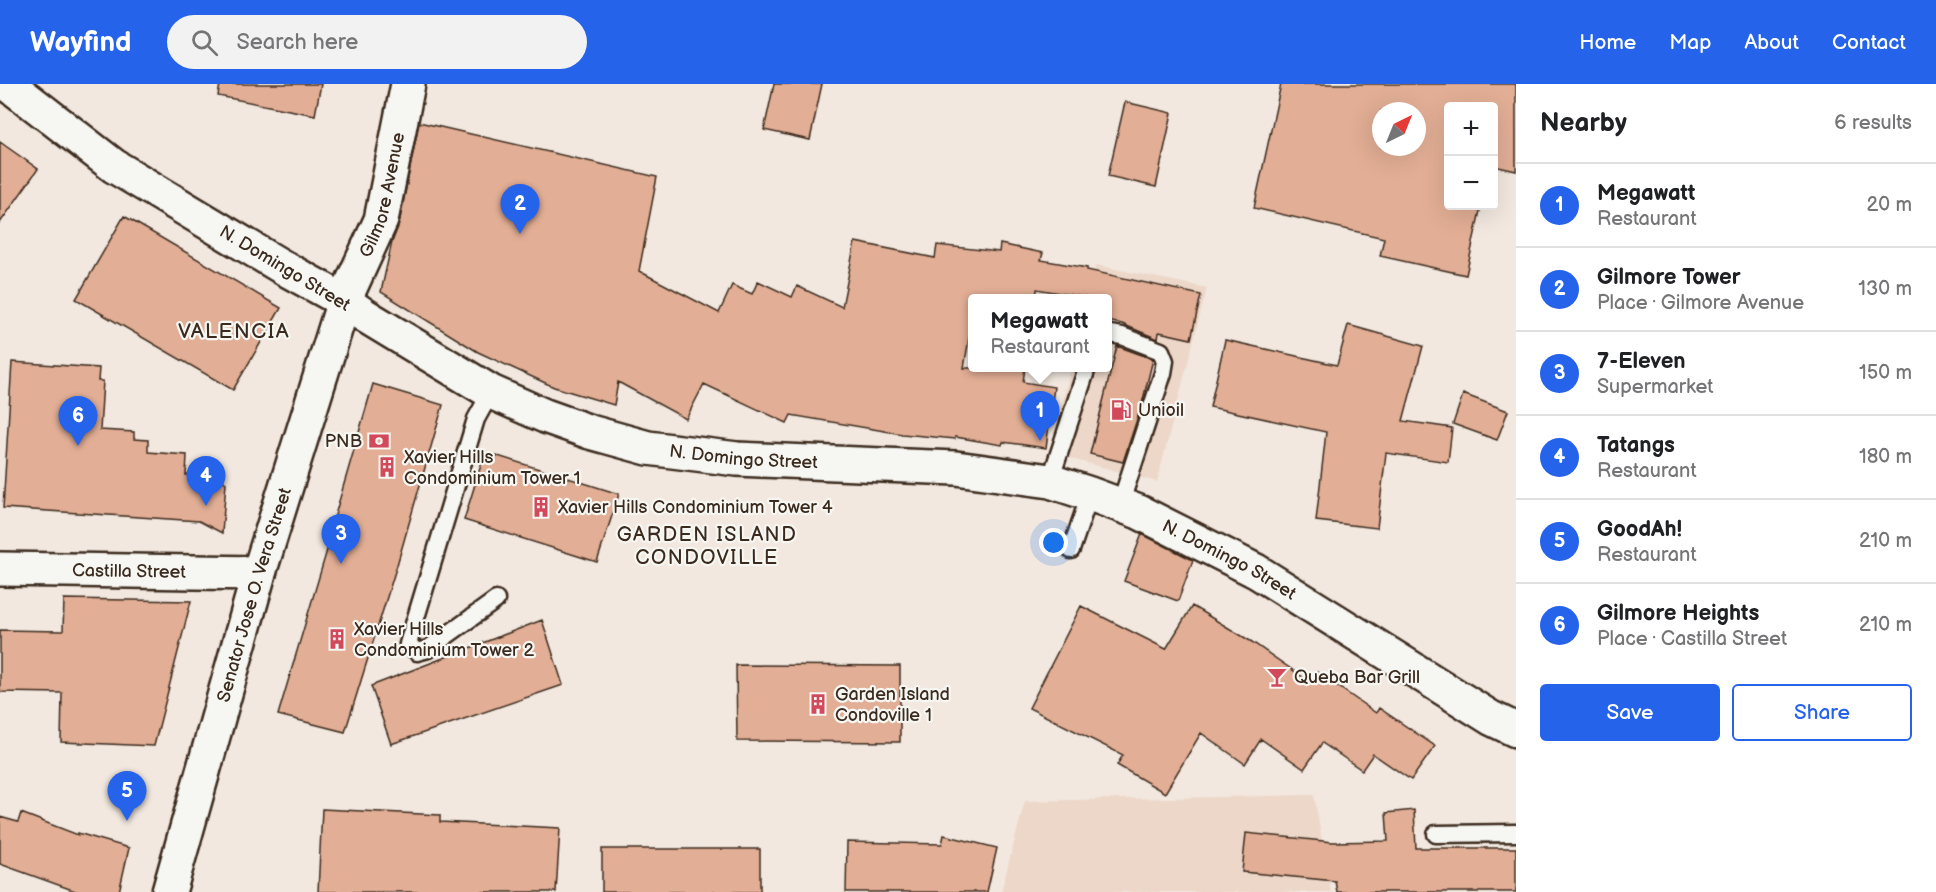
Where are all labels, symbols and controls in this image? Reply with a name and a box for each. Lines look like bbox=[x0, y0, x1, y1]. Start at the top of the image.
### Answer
search box bbox=[167, 15, 587, 69]
text: Wayfind bbox=[30, 26, 131, 59]
icon: search bbox=[188, 26, 221, 59]
text: Search here bbox=[236, 29, 358, 56]
text: Home bbox=[1579, 30, 1636, 55]
text: Map bbox=[1669, 30, 1711, 55]
text: About bbox=[1744, 30, 1799, 55]
text: Contact bbox=[1832, 30, 1906, 55]
north arrow bbox=[1372, 102, 1426, 156]
map controls bbox=[1444, 102, 1498, 210]
button: + bbox=[1444, 102, 1498, 156]
text: Nearby bbox=[1540, 108, 1627, 139]
text: 6 results bbox=[1834, 111, 1912, 135]
street label: Gilmore Avenue bbox=[355, 130, 409, 261]
button: − bbox=[1444, 156, 1498, 210]
text: Megawatt bbox=[1597, 180, 1695, 207]
pin: 2 bbox=[500, 184, 540, 234]
text: 1 bbox=[1555, 193, 1564, 217]
text: 20 m bbox=[1867, 193, 1912, 217]
text: Restaurant bbox=[1597, 207, 1697, 231]
street label: N. Domingo Street bbox=[216, 221, 354, 316]
text: Gilmore Tower bbox=[1597, 264, 1741, 291]
text: 2 bbox=[1554, 277, 1565, 301]
text: 130 m bbox=[1858, 277, 1912, 301]
text: Place · Gilmore Avenue bbox=[1597, 291, 1804, 315]
popup bbox=[968, 294, 1112, 372]
text: Megawatt bbox=[990, 308, 1088, 335]
district label: VALENCIA bbox=[178, 319, 290, 344]
text: Restaurant bbox=[990, 335, 1090, 359]
text: 7-Eleven bbox=[1597, 348, 1686, 375]
text: 3 bbox=[1554, 361, 1565, 385]
text: 150 m bbox=[1859, 361, 1912, 385]
text: Supermarket bbox=[1597, 375, 1713, 399]
pin: 1 bbox=[1020, 392, 1060, 441]
pin: 6 bbox=[58, 396, 98, 446]
fuel station icon: Unioil bbox=[1109, 398, 1133, 422]
place label: Unioil bbox=[1138, 400, 1184, 421]
bank icon: PNB bbox=[367, 429, 391, 453]
place label: PNB bbox=[325, 431, 362, 452]
text: Tatangs bbox=[1597, 432, 1675, 459]
street label: N. Domingo Street bbox=[668, 441, 819, 473]
text: 4 bbox=[1554, 445, 1565, 469]
text: 180 m bbox=[1859, 445, 1912, 469]
place label: Xavier Hills Condominium Tower 1 bbox=[403, 447, 580, 489]
building icon: Xavier Hills Condominium Tower 1 bbox=[375, 455, 399, 479]
pin: 4 bbox=[186, 456, 226, 506]
text: Restaurant bbox=[1597, 459, 1697, 483]
street label: Senator Jose O. Vera Street bbox=[213, 485, 296, 705]
building icon: Xavier Hills Condominium Tower 4 bbox=[529, 495, 553, 519]
place label: Xavier Hills Condominium Tower 4 bbox=[557, 497, 833, 518]
pin: 3 bbox=[322, 514, 360, 564]
street label: N. Domingo Street bbox=[1159, 515, 1300, 605]
text: GoodAh! bbox=[1597, 516, 1682, 543]
district label: GARDEN ISLAND CONDOVILLE bbox=[617, 523, 797, 570]
your location bbox=[1039, 528, 1068, 557]
text: 5 bbox=[1554, 529, 1565, 553]
text: 210 m bbox=[1859, 529, 1912, 553]
text: Restaurant bbox=[1597, 543, 1697, 567]
street label: Castilla Street bbox=[72, 560, 186, 583]
text: Gilmore Heights bbox=[1597, 600, 1759, 627]
text: 6 bbox=[1553, 613, 1566, 637]
text: 210 m bbox=[1859, 613, 1912, 637]
place label: Xavier Hills Condominium Tower 2 bbox=[353, 619, 534, 661]
building icon: Xavier Hills Condominium Tower 2 bbox=[325, 627, 349, 651]
text: Place · Castilla Street bbox=[1597, 627, 1787, 651]
bar icon: Queba Bar Grill bbox=[1265, 665, 1289, 689]
place label: Queba Bar Grill bbox=[1294, 667, 1420, 688]
place label: Garden Island Condoville 1 bbox=[835, 684, 950, 726]
button: Save bbox=[1540, 684, 1720, 741]
button: Share bbox=[1732, 684, 1912, 741]
building icon: Garden Island Condoville 1 bbox=[806, 692, 830, 716]
pin: 5 bbox=[108, 772, 146, 821]

